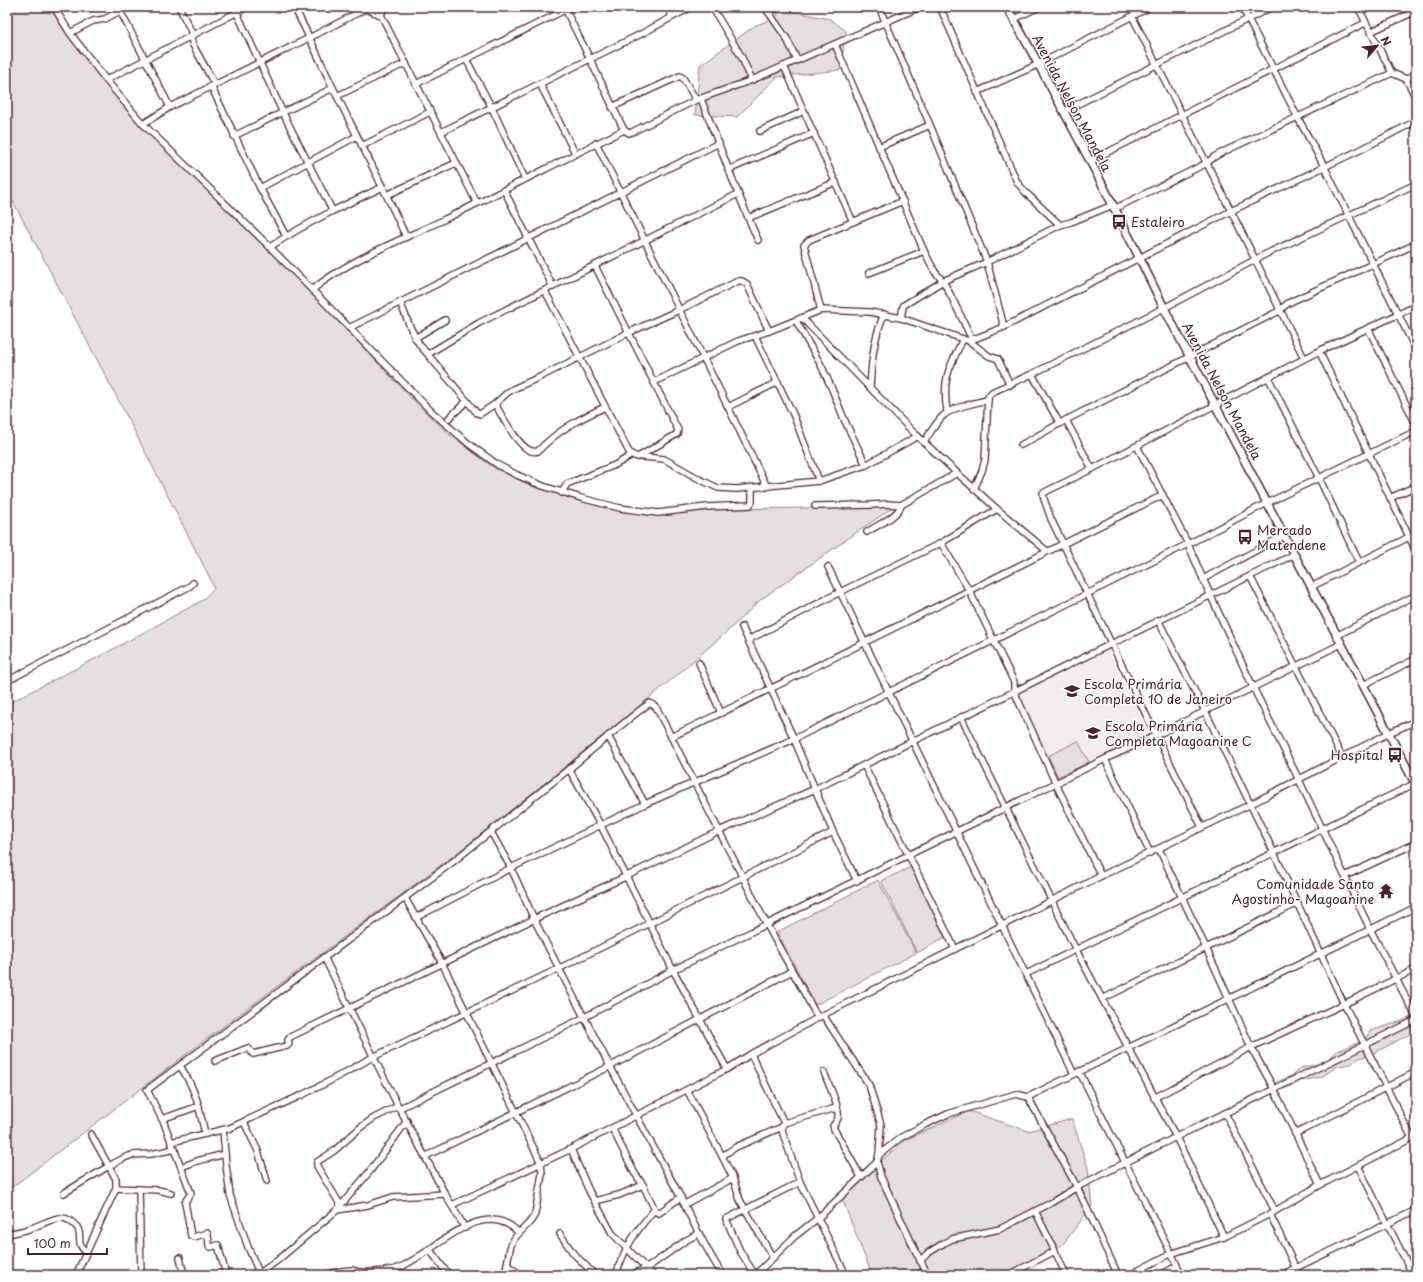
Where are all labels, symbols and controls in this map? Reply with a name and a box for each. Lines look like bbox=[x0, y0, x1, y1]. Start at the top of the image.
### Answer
north arrow bbox=[1357, 26, 1397, 66]
street label: Avenida Nelson Mandela bbox=[1028, 31, 1117, 176]
text: N bbox=[1377, 33, 1396, 49]
place label: Estaleiro bbox=[1131, 212, 1185, 231]
bus stop icon: Estaleiro bbox=[1110, 213, 1128, 231]
street label: Avenida Nelson Mandela bbox=[1178, 319, 1267, 464]
place label: Mercado Matendene bbox=[1257, 520, 1326, 554]
bus stop icon: Mercado Matendene bbox=[1236, 528, 1254, 546]
place label: Escola Primária Completa 10 de Janeiro bbox=[1084, 674, 1232, 708]
school or university icon: Escola Primária Completa 10 de Janeiro bbox=[1063, 682, 1081, 700]
place label: Escola Primária Completa Magoanine C bbox=[1105, 716, 1252, 750]
school or university icon: Escola Primária Completa Magoanine C bbox=[1084, 724, 1102, 742]
place label: Hospital bbox=[1331, 745, 1383, 764]
bus stop icon: Hospital bbox=[1386, 746, 1404, 764]
place label: Comunidade Santo Agostinho- Magoanine bbox=[1232, 874, 1374, 908]
temple icon: Comunidade Santo Agostinho- Magoanine bbox=[1377, 882, 1395, 900]
scale bar bbox=[28, 1230, 107, 1256]
text: 100 m bbox=[34, 1234, 71, 1252]

